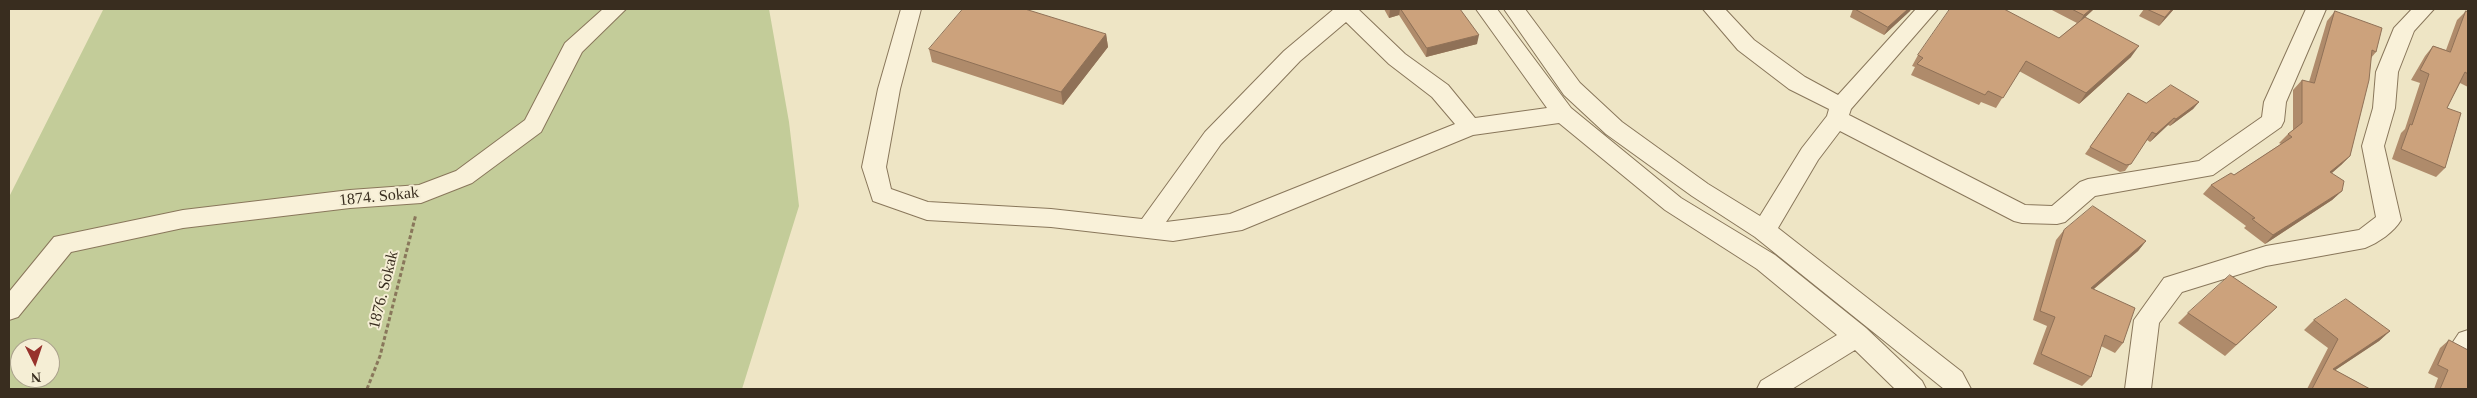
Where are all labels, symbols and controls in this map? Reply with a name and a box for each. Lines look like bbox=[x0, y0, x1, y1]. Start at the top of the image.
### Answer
street label: 1874. Sokak bbox=[338, 183, 420, 211]
street label: 1876. Sokak bbox=[365, 249, 403, 331]
north arrow bbox=[10, 338, 60, 388]
text: N bbox=[30, 370, 42, 385]

